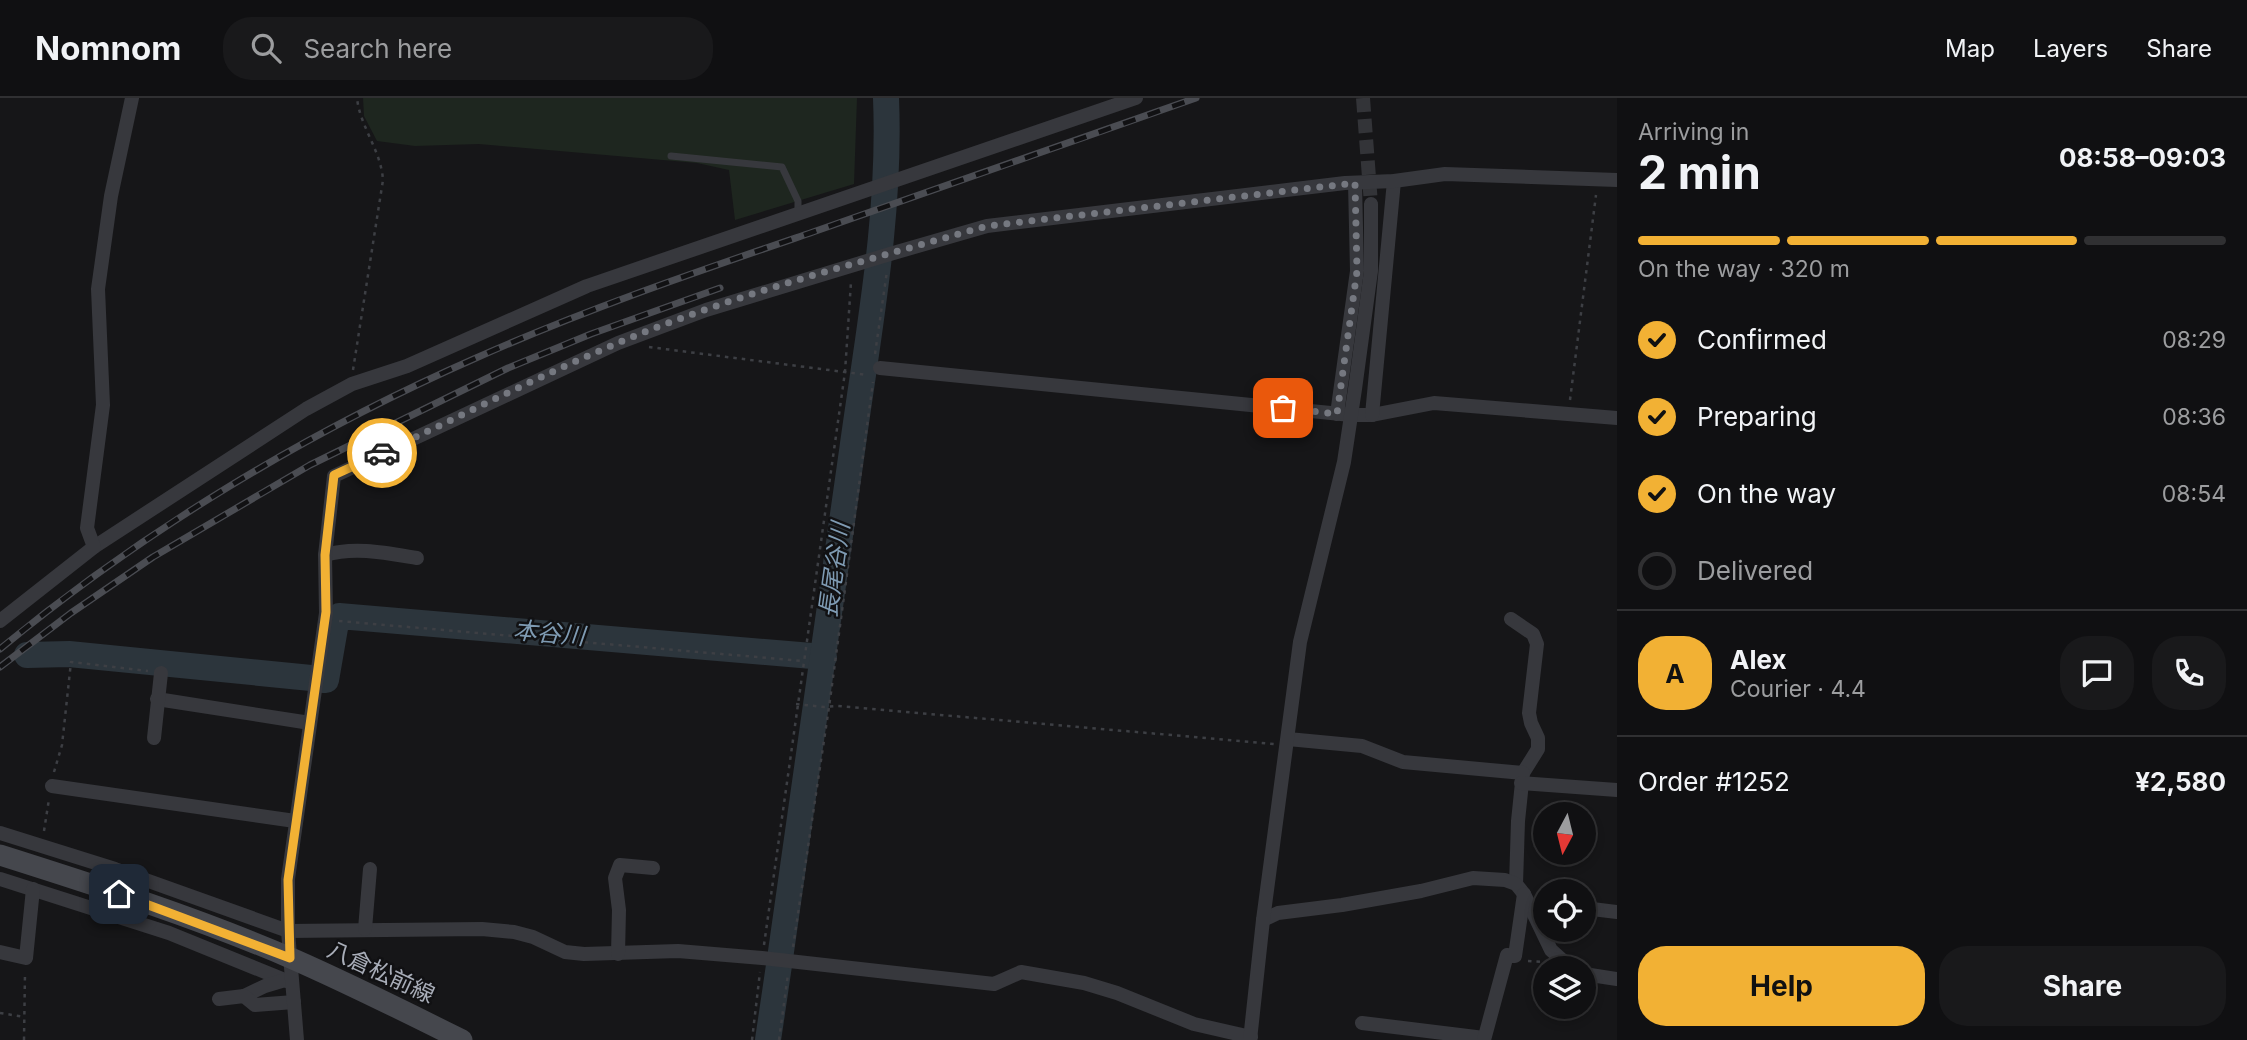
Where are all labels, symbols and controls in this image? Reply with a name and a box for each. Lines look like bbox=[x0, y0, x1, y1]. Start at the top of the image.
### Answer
search box bbox=[223, 17, 713, 80]
text: Nomnom bbox=[35, 28, 181, 68]
icon: search bbox=[247, 29, 285, 67]
text: Search here bbox=[303, 33, 452, 64]
text: Map bbox=[1945, 34, 1995, 63]
text: Layers bbox=[2033, 34, 2108, 63]
text: Share bbox=[2146, 34, 2212, 63]
text: Arriving in bbox=[1638, 118, 1749, 146]
text: 08:58–09:03 bbox=[2059, 142, 2226, 173]
text: 2 min bbox=[1638, 144, 1761, 200]
text: On the way · 320 m bbox=[1638, 255, 1850, 283]
icon: check bbox=[1638, 321, 1676, 359]
text: Confirmed bbox=[1697, 324, 1827, 355]
text: 08:29 bbox=[2162, 326, 2226, 354]
pin bbox=[1253, 378, 1313, 438]
icon: bag bbox=[1264, 389, 1302, 427]
icon: check bbox=[1638, 398, 1676, 436]
text: Preparing bbox=[1697, 401, 1817, 432]
text: 08:36 bbox=[2162, 403, 2226, 431]
courier bbox=[347, 418, 417, 488]
icon: car bbox=[363, 434, 401, 472]
icon: check bbox=[1638, 475, 1676, 513]
text: On the way bbox=[1697, 478, 1836, 509]
text: 08:54 bbox=[2162, 480, 2226, 508]
water label: 長尾谷川 bbox=[813, 517, 855, 620]
text: Delivered bbox=[1697, 555, 1813, 586]
water label: 本谷川 bbox=[512, 615, 589, 651]
button: chat bbox=[2060, 636, 2134, 710]
button: phone bbox=[2152, 636, 2226, 710]
text: Alex bbox=[1730, 644, 1787, 675]
text: A bbox=[1665, 658, 1685, 689]
text: Courier · 4.4 bbox=[1730, 675, 1866, 703]
text: Order #1252 bbox=[1638, 766, 1790, 797]
text: ¥2,580 bbox=[2135, 766, 2226, 797]
north arrow bbox=[1533, 802, 1596, 864]
map controls bbox=[1533, 802, 1596, 1019]
pin bbox=[89, 864, 149, 924]
icon: home bbox=[100, 875, 138, 913]
button: locate bbox=[1533, 879, 1596, 942]
street label: 八倉松前線 bbox=[323, 935, 439, 1009]
button: Help bbox=[1638, 946, 1925, 1026]
button: Share bbox=[1939, 946, 2226, 1026]
button: layers bbox=[1533, 956, 1596, 1019]

